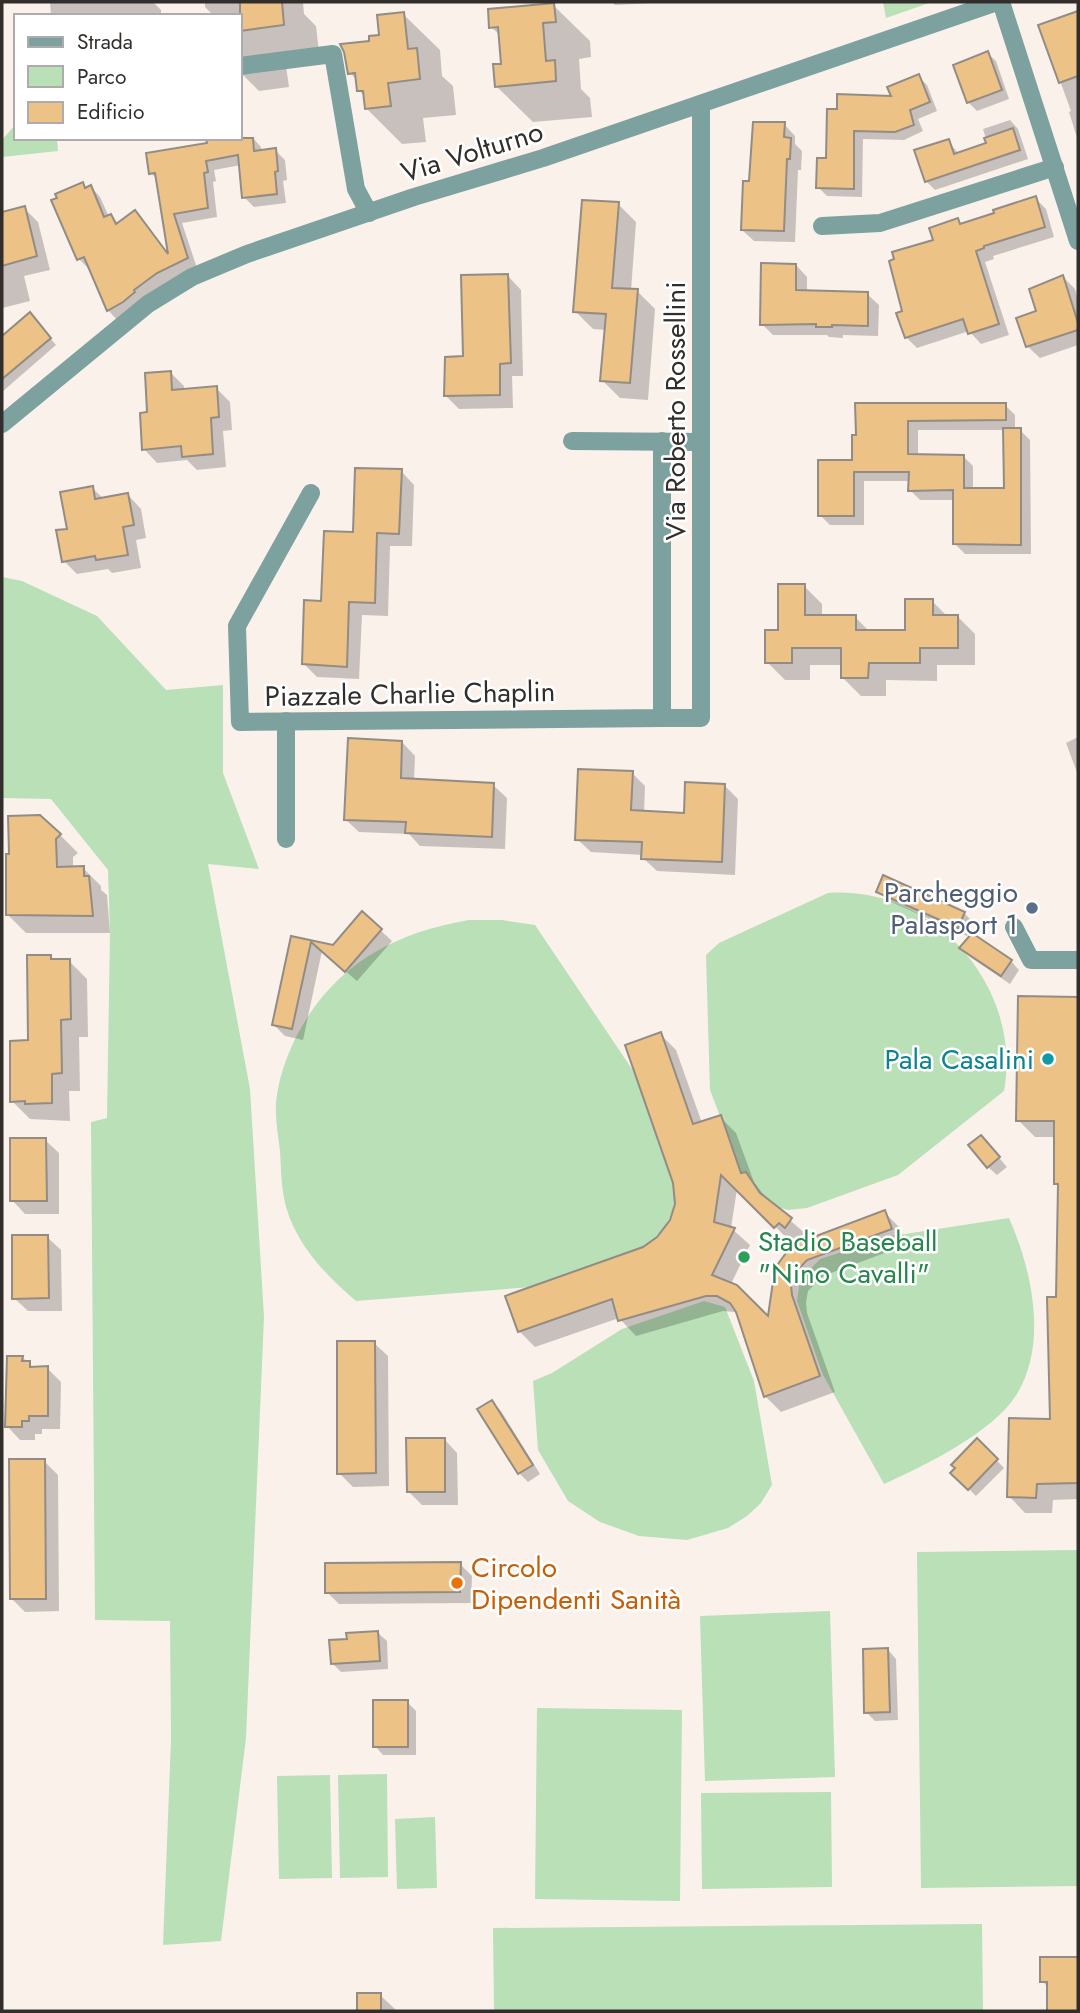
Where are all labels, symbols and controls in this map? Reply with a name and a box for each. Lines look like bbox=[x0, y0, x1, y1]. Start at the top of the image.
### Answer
legend bbox=[14, 14, 242, 140]
text: Strada bbox=[77, 27, 133, 57]
text: Parco bbox=[77, 62, 126, 92]
text: Edificio bbox=[77, 97, 144, 127]
street label: Via Volturno bbox=[396, 111, 548, 193]
street label: Via Roberto Rossellini bbox=[655, 281, 696, 541]
street label: Piazzale Charlie Chaplin bbox=[264, 671, 556, 717]
place label: Parcheggio Palasport 1 bbox=[884, 872, 1018, 945]
marker: Parcheggio Palasport 1 bbox=[1024, 900, 1040, 916]
place label: Pala Casalini bbox=[885, 1039, 1034, 1080]
marker: Pala Casalini bbox=[1040, 1051, 1056, 1067]
place label: Stadio Baseball "Nino Cavalli" bbox=[758, 1221, 938, 1294]
marker: Stadio Baseball "Nino Cavalli" bbox=[736, 1249, 752, 1265]
place label: Circolo Dipendenti Sanità bbox=[471, 1547, 681, 1620]
marker: Circolo Dipendenti Sanità bbox=[449, 1575, 465, 1591]

